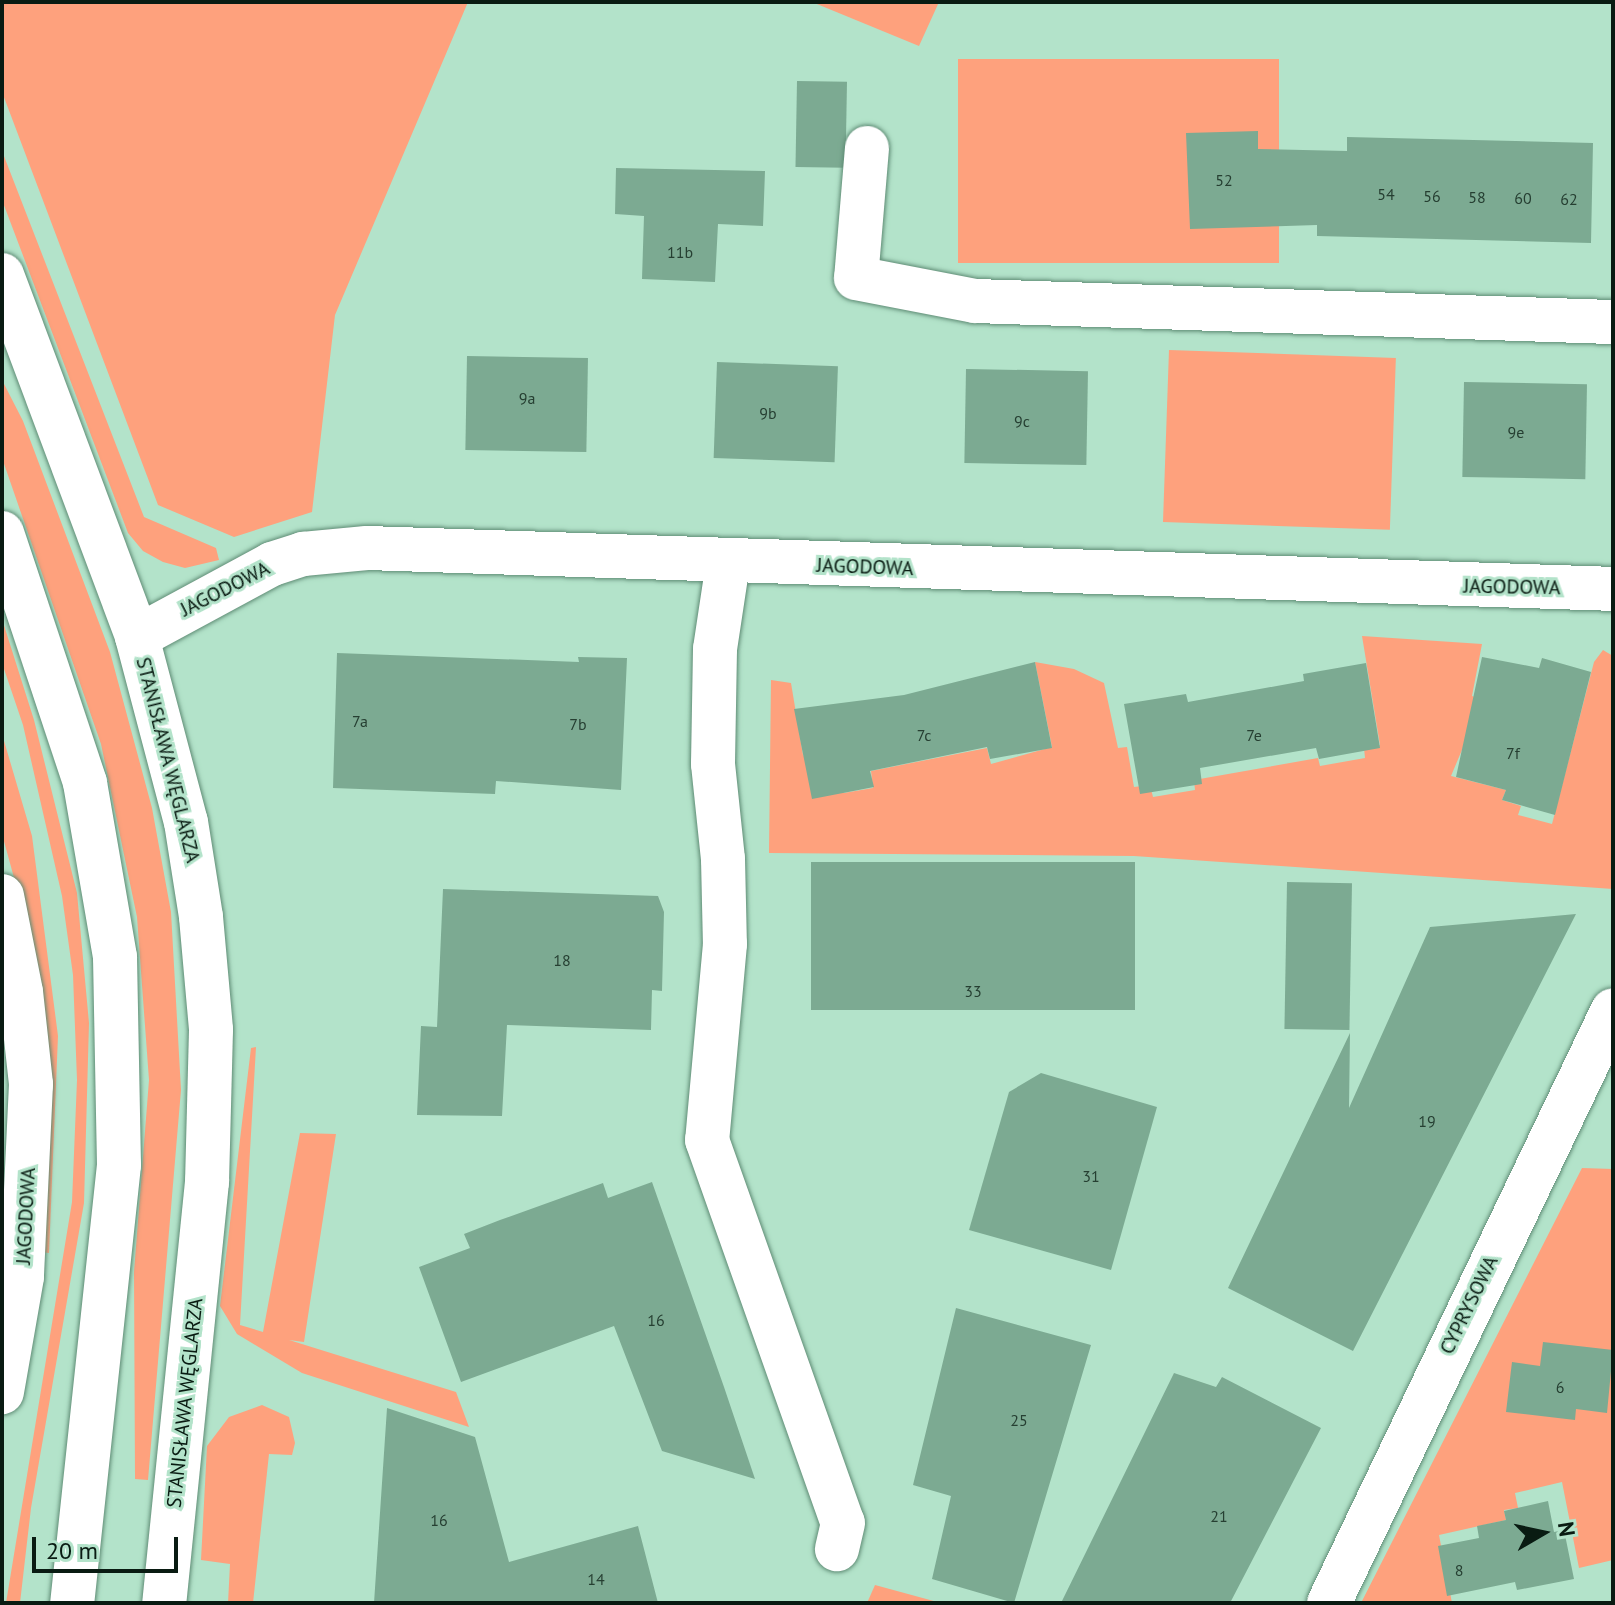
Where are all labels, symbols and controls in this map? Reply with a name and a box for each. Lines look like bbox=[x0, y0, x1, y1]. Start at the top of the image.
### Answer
house number: 52 bbox=[1215, 170, 1233, 190]
house number: 54 bbox=[1377, 184, 1395, 204]
house number: 56 bbox=[1423, 186, 1441, 206]
house number: 58 bbox=[1468, 187, 1486, 207]
house number: 60 bbox=[1514, 188, 1532, 208]
house number: 62 bbox=[1560, 189, 1578, 209]
house number: 11b bbox=[667, 242, 693, 262]
house number: 9a bbox=[519, 388, 535, 408]
house number: 9b bbox=[759, 403, 777, 423]
house number: 9c bbox=[1014, 411, 1030, 431]
house number: 9e bbox=[1508, 422, 1524, 442]
street label: JAGODOWA bbox=[816, 553, 914, 581]
street label: JAGODOWA bbox=[176, 556, 274, 622]
street label: JAGODOWA bbox=[1463, 574, 1561, 600]
street label: STANISŁAWA WĘGLARZA bbox=[131, 654, 205, 866]
house number: 7a bbox=[352, 711, 368, 731]
house number: 7b bbox=[569, 714, 587, 734]
house number: 7c bbox=[917, 725, 931, 745]
house number: 7e bbox=[1246, 725, 1262, 745]
house number: 7f bbox=[1506, 743, 1520, 763]
house number: 18 bbox=[553, 950, 571, 970]
house number: 33 bbox=[964, 981, 982, 1001]
house number: 19 bbox=[1418, 1111, 1436, 1131]
house number: 31 bbox=[1082, 1166, 1100, 1186]
street label: JAGODOWA bbox=[11, 1167, 41, 1265]
street label: CYPRYSOWA bbox=[1435, 1252, 1503, 1358]
street label: STANISŁAWA WĘGLARZA bbox=[162, 1296, 208, 1510]
house number: 16 bbox=[647, 1310, 665, 1330]
house number: 6 bbox=[1556, 1377, 1564, 1397]
house number: 25 bbox=[1010, 1410, 1028, 1430]
north arrow bbox=[1503, 1493, 1583, 1573]
house number: 21 bbox=[1210, 1506, 1228, 1526]
house number: 16 bbox=[430, 1510, 448, 1530]
text: N bbox=[1552, 1520, 1582, 1539]
scale bar bbox=[36, 1521, 182, 1571]
text: 20 m bbox=[46, 1535, 98, 1566]
house number: 8 bbox=[1455, 1560, 1463, 1580]
house number: 14 bbox=[587, 1569, 605, 1589]

